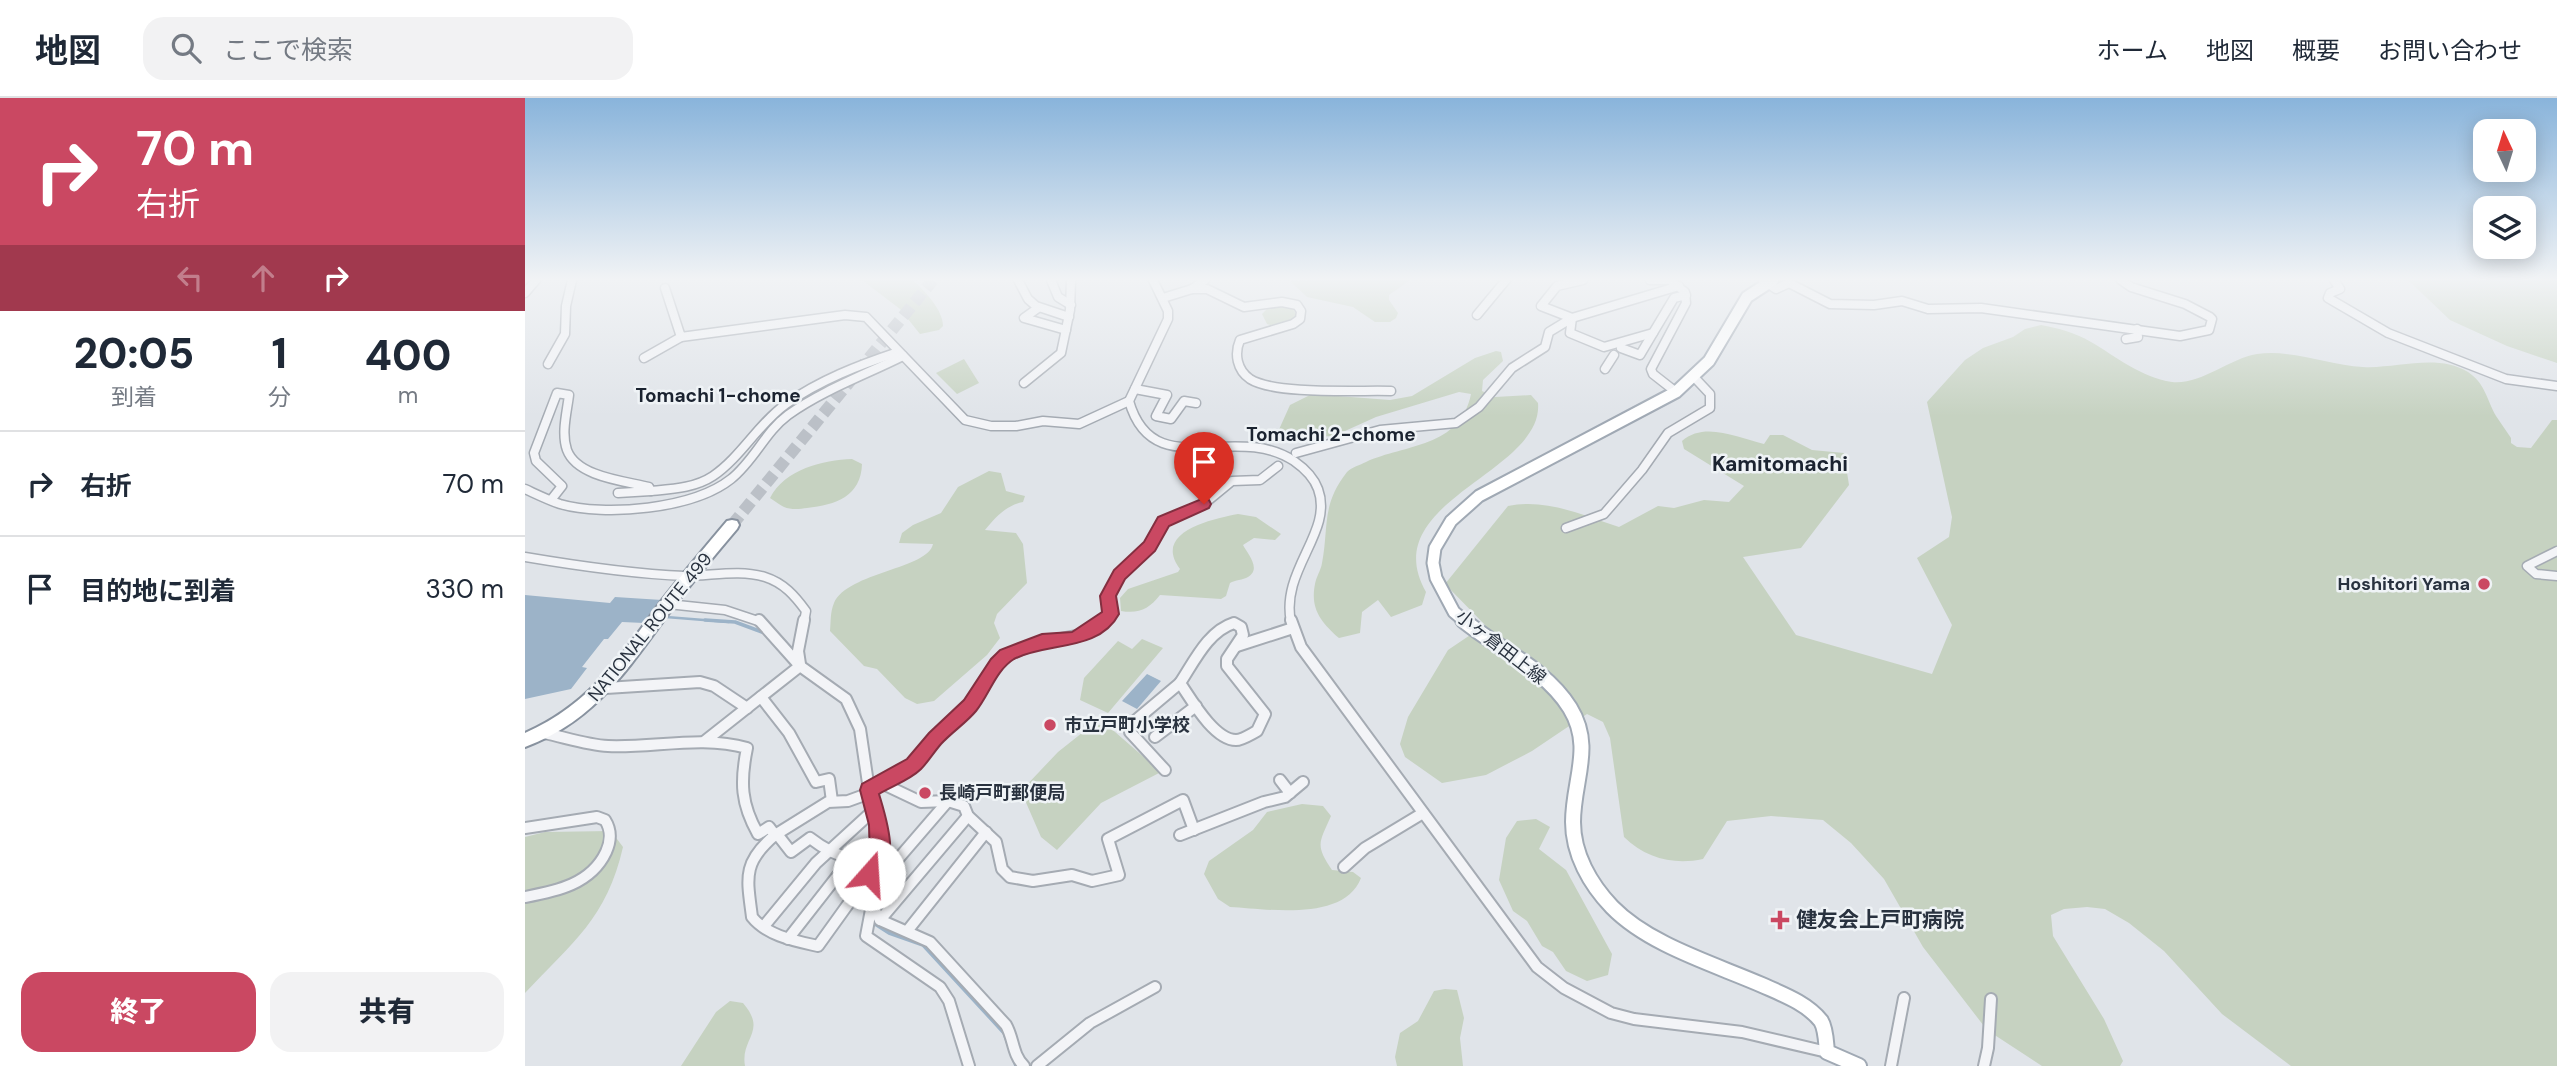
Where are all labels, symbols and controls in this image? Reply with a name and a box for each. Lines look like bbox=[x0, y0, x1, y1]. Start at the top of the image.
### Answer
search box bbox=[143, 17, 633, 80]
text: 地図 bbox=[35, 29, 101, 72]
icon: search bbox=[167, 29, 205, 67]
text: ここで検索 bbox=[223, 33, 353, 67]
text: ホーム bbox=[2097, 35, 2168, 66]
text: 地図 bbox=[2206, 35, 2254, 66]
text: 概要 bbox=[2292, 35, 2340, 66]
text: お問い合わせ bbox=[2378, 35, 2522, 66]
text: 70 m bbox=[136, 116, 254, 180]
north arrow bbox=[2473, 119, 2536, 182]
map controls bbox=[2473, 119, 2536, 259]
icon: right bbox=[21, 126, 112, 217]
text: 右折 bbox=[136, 183, 200, 225]
button: layers bbox=[2473, 196, 2536, 259]
icon: left bbox=[171, 259, 209, 297]
icon: ahead bbox=[244, 259, 282, 297]
icon: right bbox=[317, 259, 355, 297]
text: 20:05 bbox=[74, 326, 194, 381]
text: 1 bbox=[272, 326, 287, 381]
text: 400 bbox=[365, 328, 451, 383]
text: m bbox=[398, 380, 418, 410]
text: 到着 bbox=[111, 382, 157, 412]
text: 分 bbox=[268, 382, 291, 412]
district label: Tomachi 1-chome bbox=[635, 383, 801, 408]
district label: Tomachi 2-chome bbox=[1246, 422, 1416, 447]
pin bbox=[1174, 432, 1234, 504]
icon: arrive bbox=[1185, 443, 1223, 481]
district label: Kamitomachi bbox=[1712, 450, 1848, 478]
icon: right bbox=[21, 465, 59, 503]
text: 70 m bbox=[443, 467, 504, 501]
text: 右折 bbox=[80, 469, 132, 503]
street label: NATIONAL ROUTE 499 bbox=[582, 548, 718, 706]
icon: arrive bbox=[21, 570, 59, 608]
text: 330 m bbox=[425, 572, 504, 606]
place label: Hoshitori Yama bbox=[2337, 572, 2470, 596]
text: 目的地に到着 bbox=[80, 574, 236, 608]
marker: Hoshitori Yama bbox=[2476, 576, 2492, 592]
street label: 小ヶ倉田上線 bbox=[1451, 604, 1551, 690]
place label: 市立戸町小学校 bbox=[1064, 713, 1190, 737]
marker: 市立戸町小学校 bbox=[1042, 717, 1058, 733]
place label: 長崎戸町郵便局 bbox=[939, 781, 1065, 805]
marker: 長崎戸町郵便局 bbox=[917, 785, 933, 801]
position arrow bbox=[832, 837, 906, 911]
place label: 健友会上戸町病院 bbox=[1796, 906, 1964, 934]
marker: 健友会上戸町病院 bbox=[1770, 910, 1790, 930]
button: 終了 bbox=[21, 972, 256, 1052]
button: 共有 bbox=[270, 972, 504, 1052]

